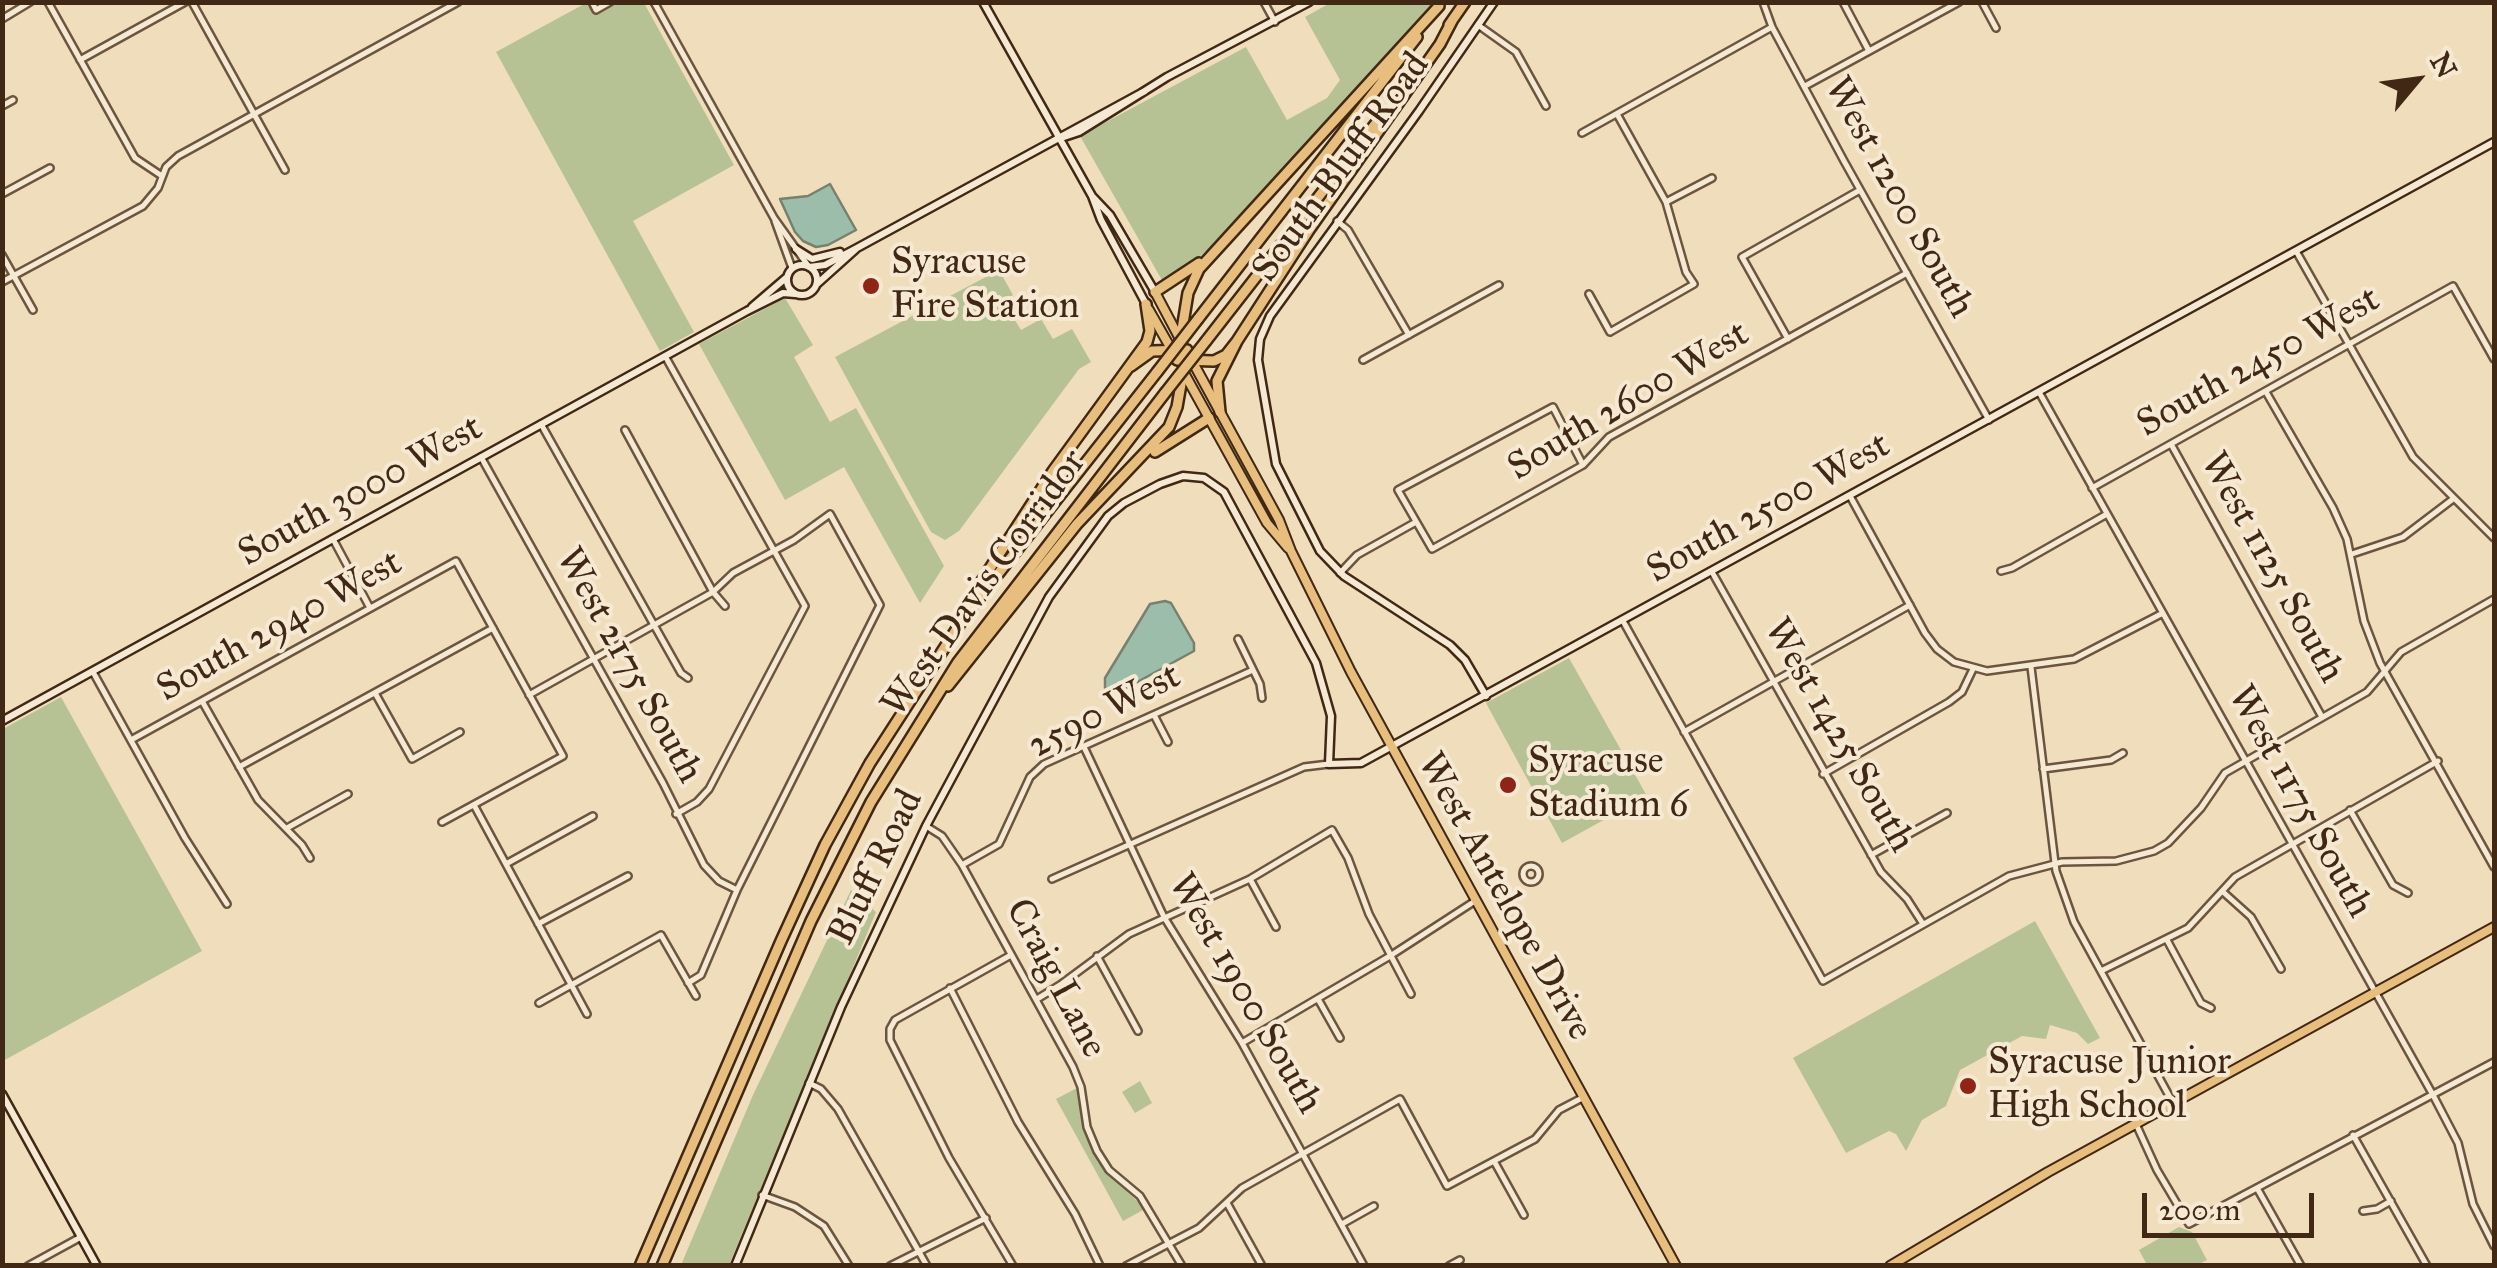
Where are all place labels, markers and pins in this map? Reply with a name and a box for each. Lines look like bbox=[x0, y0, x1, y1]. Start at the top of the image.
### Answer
place label: Syracuse Fire Station bbox=[891, 241, 1079, 330]
marker: Syracuse Fire Station bbox=[860, 275, 882, 297]
place label: Syracuse Stadium 6 bbox=[1528, 740, 1688, 829]
marker: Syracuse Stadium 6 bbox=[1497, 774, 1519, 796]
place label: Syracuse Junior High School bbox=[1988, 1041, 2231, 1130]
marker: Syracuse Junior High School bbox=[1957, 1075, 1979, 1097]

